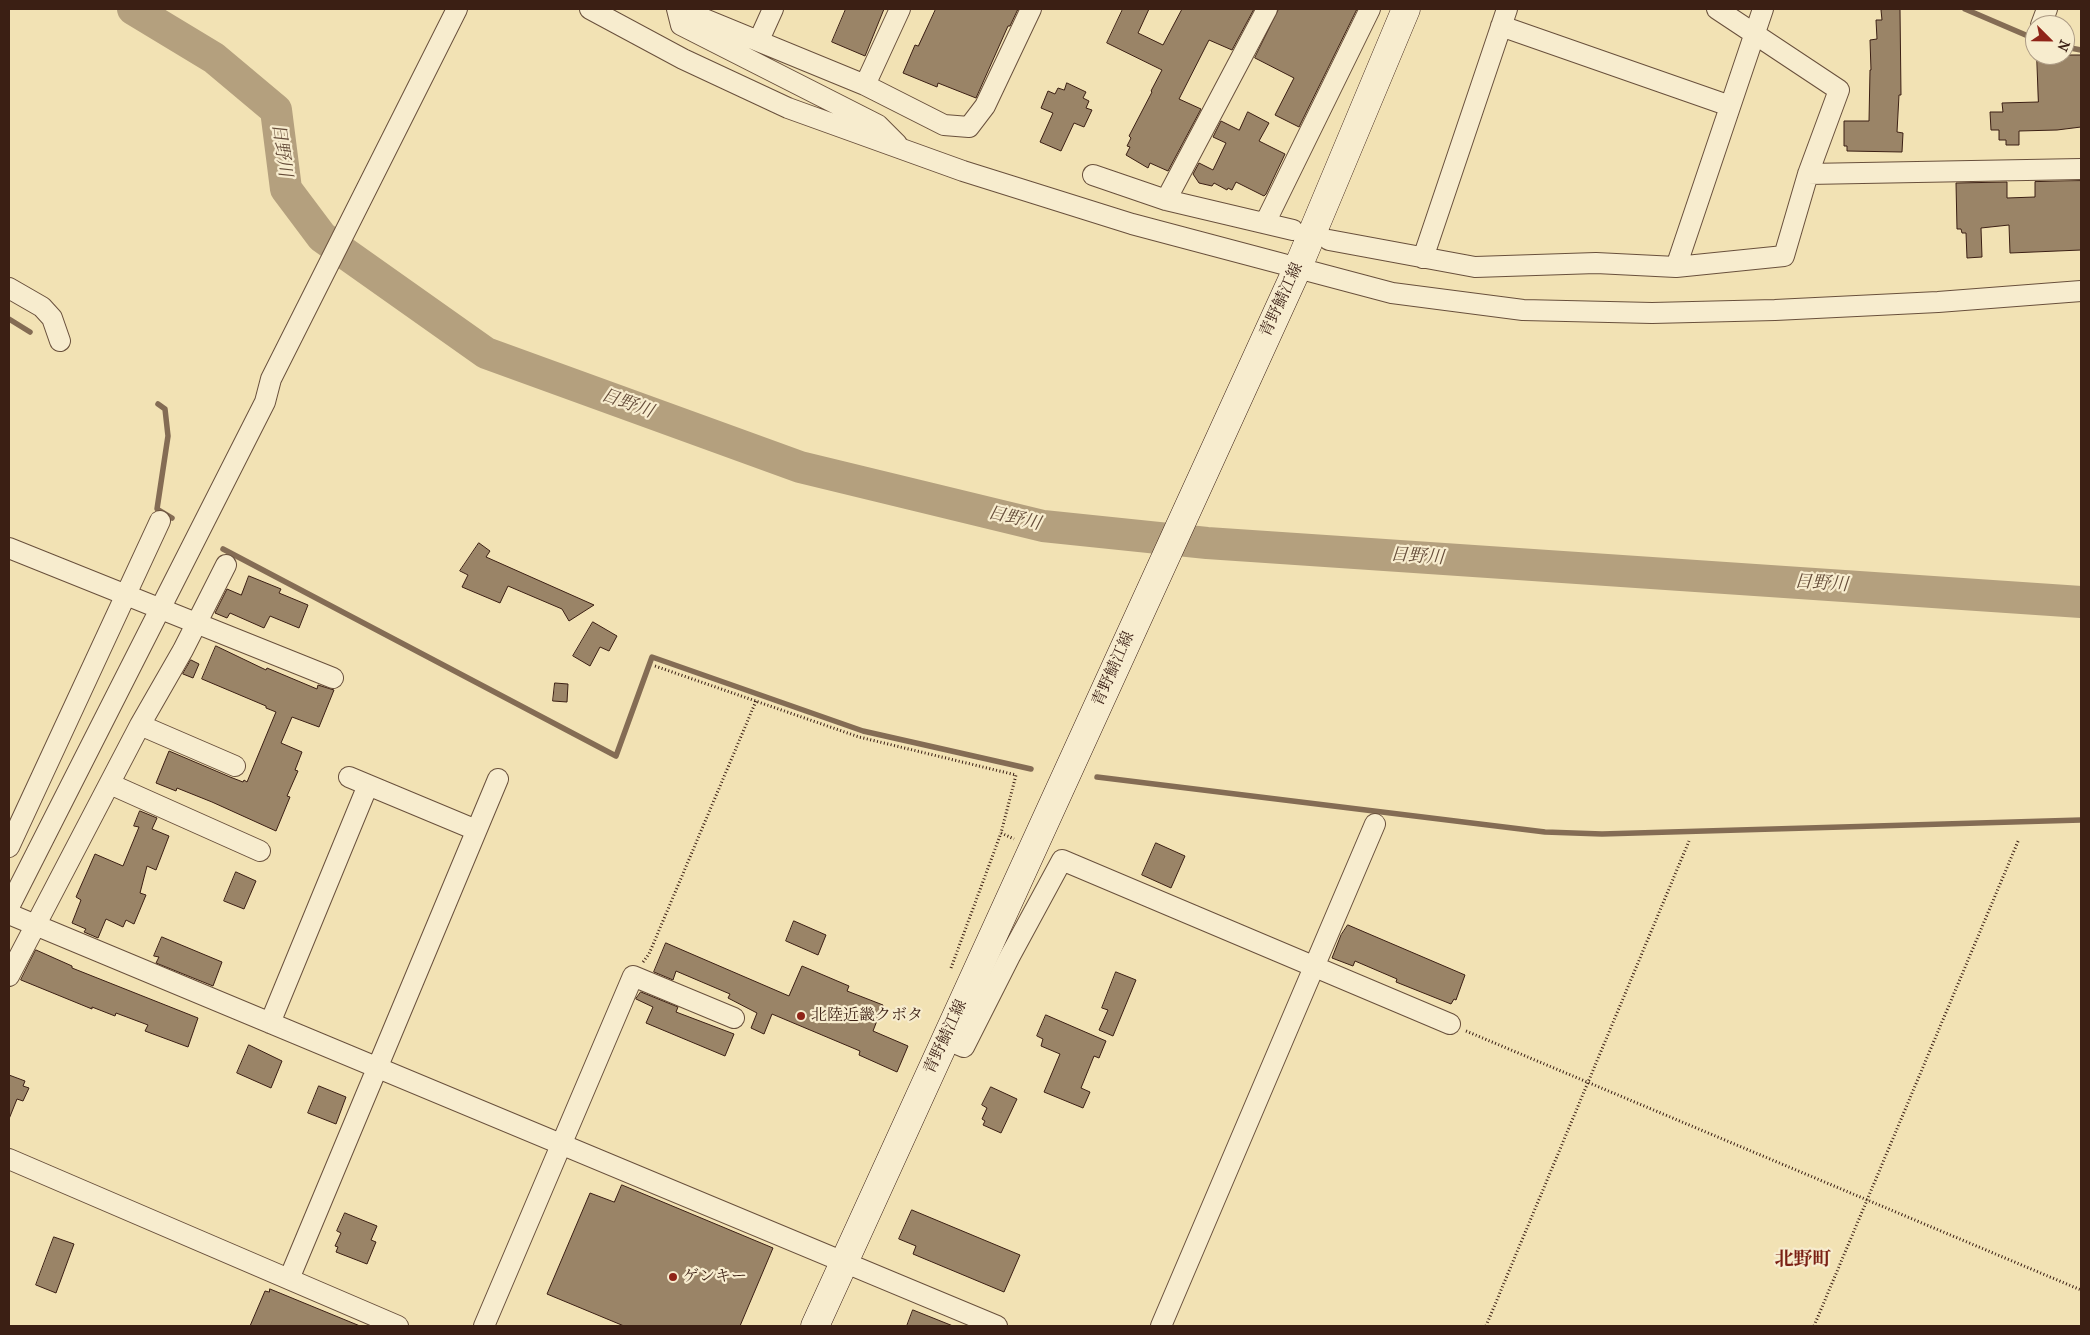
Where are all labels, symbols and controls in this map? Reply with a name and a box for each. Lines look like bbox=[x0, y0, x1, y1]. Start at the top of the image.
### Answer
north arrow bbox=[2025, 15, 2075, 65]
text: N bbox=[2053, 37, 2073, 54]
water label: 日野川 bbox=[267, 122, 295, 178]
street label: 青野鯖江線 bbox=[1256, 260, 1308, 340]
water label: 日野川 bbox=[598, 385, 656, 423]
water label: 日野川 bbox=[985, 502, 1043, 536]
water label: 日野川 bbox=[1389, 544, 1445, 570]
water label: 日野川 bbox=[1793, 571, 1849, 597]
street label: 青野鯖江線 bbox=[1089, 629, 1139, 709]
street label: 青野鯖江線 bbox=[920, 997, 972, 1077]
place label: 北陸近畿クボタ bbox=[811, 1006, 923, 1026]
marker: 北陸近畿クボタ bbox=[795, 1010, 807, 1022]
district label: 北野町 bbox=[1775, 1249, 1831, 1271]
place label: ゲンキー bbox=[683, 1267, 747, 1287]
marker: ゲンキー bbox=[667, 1271, 679, 1283]

